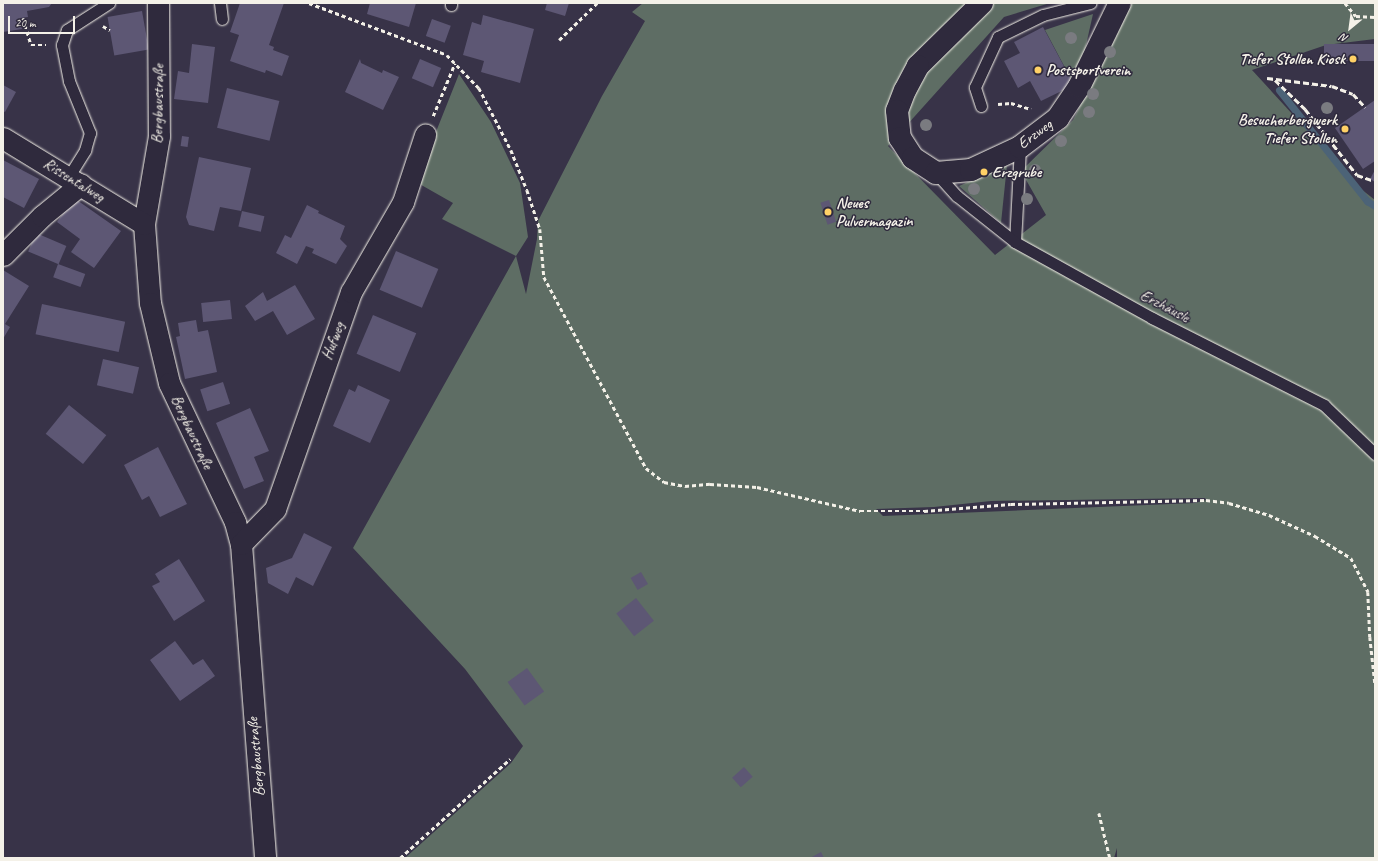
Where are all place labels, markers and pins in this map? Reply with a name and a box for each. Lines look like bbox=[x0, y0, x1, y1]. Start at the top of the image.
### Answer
place label: Tiefer Stollen Kiosk bbox=[1239, 49, 1345, 69]
marker: Tiefer Stollen Kiosk bbox=[1348, 54, 1358, 64]
place label: Postsportverein bbox=[1046, 60, 1130, 80]
marker: Postsportverein bbox=[1033, 65, 1043, 75]
place label: Besucherbergwerk Tiefer Stollen bbox=[1238, 110, 1337, 148]
marker: Besucherbergwerk Tiefer Stollen bbox=[1340, 124, 1350, 134]
place label: Erzgrube bbox=[992, 162, 1041, 182]
marker: Erzgrube bbox=[979, 167, 989, 177]
place label: Neues Pulvermagazin bbox=[836, 193, 913, 231]
marker: Neues Pulvermagazin bbox=[823, 207, 833, 217]

